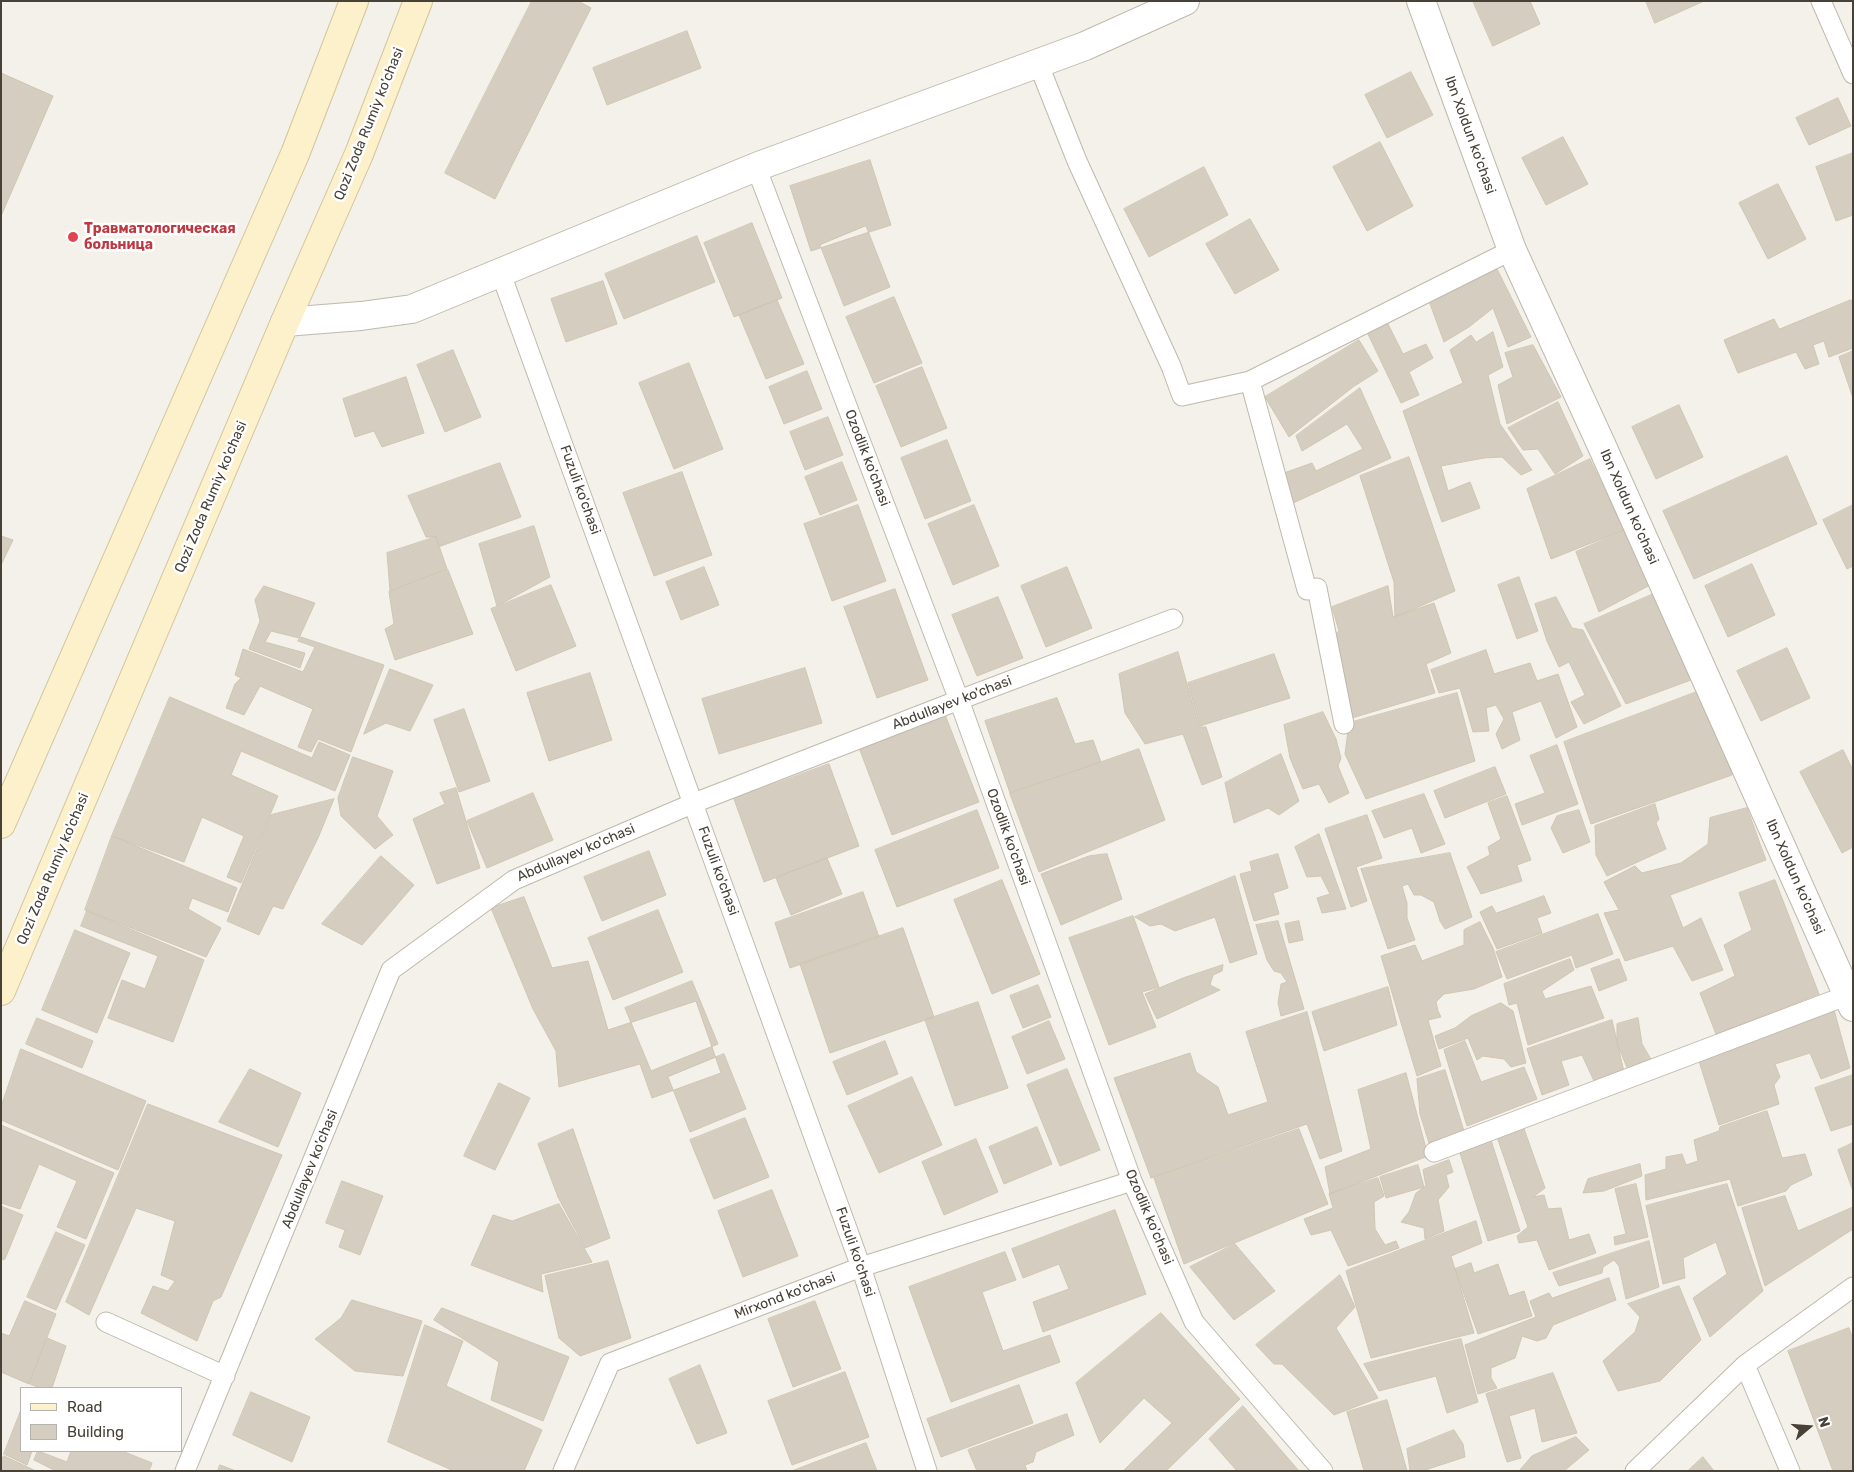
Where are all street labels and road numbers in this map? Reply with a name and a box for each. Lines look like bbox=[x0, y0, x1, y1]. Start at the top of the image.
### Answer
street label: Qozi Zoda Rumiy ko'chasi bbox=[331, 45, 407, 203]
street label: Ibn Xoldun ko'chasi bbox=[1441, 74, 1499, 196]
street label: Ozodlik ko'chasi bbox=[841, 407, 893, 509]
street label: Qozi Zoda Rumiy ko'chasi bbox=[171, 419, 251, 575]
street label: Fuzuli ko'chasi bbox=[556, 443, 604, 537]
street label: Ibn Xoldun ko'chasi bbox=[1596, 447, 1662, 567]
street label: Abdullayev ko'chasi bbox=[890, 672, 1014, 734]
street label: Ozodlik ko'chasi bbox=[983, 786, 1033, 888]
street label: Qozi Zoda Rumiy ko'chasi bbox=[13, 791, 93, 947]
street label: Ibn Xoldun ko'chasi bbox=[1762, 817, 1828, 937]
street label: Abdullayev ko'chasi bbox=[514, 821, 638, 885]
street label: Fuzuli ko'chasi bbox=[694, 824, 742, 918]
street label: Abdullayev ko'chasi bbox=[278, 1107, 342, 1231]
street label: Ozodlik ko'chasi bbox=[1121, 1167, 1177, 1267]
street label: Fuzuli ko'chasi bbox=[832, 1205, 878, 1299]
street label: Mirxond ko'chasi bbox=[732, 1269, 838, 1323]

